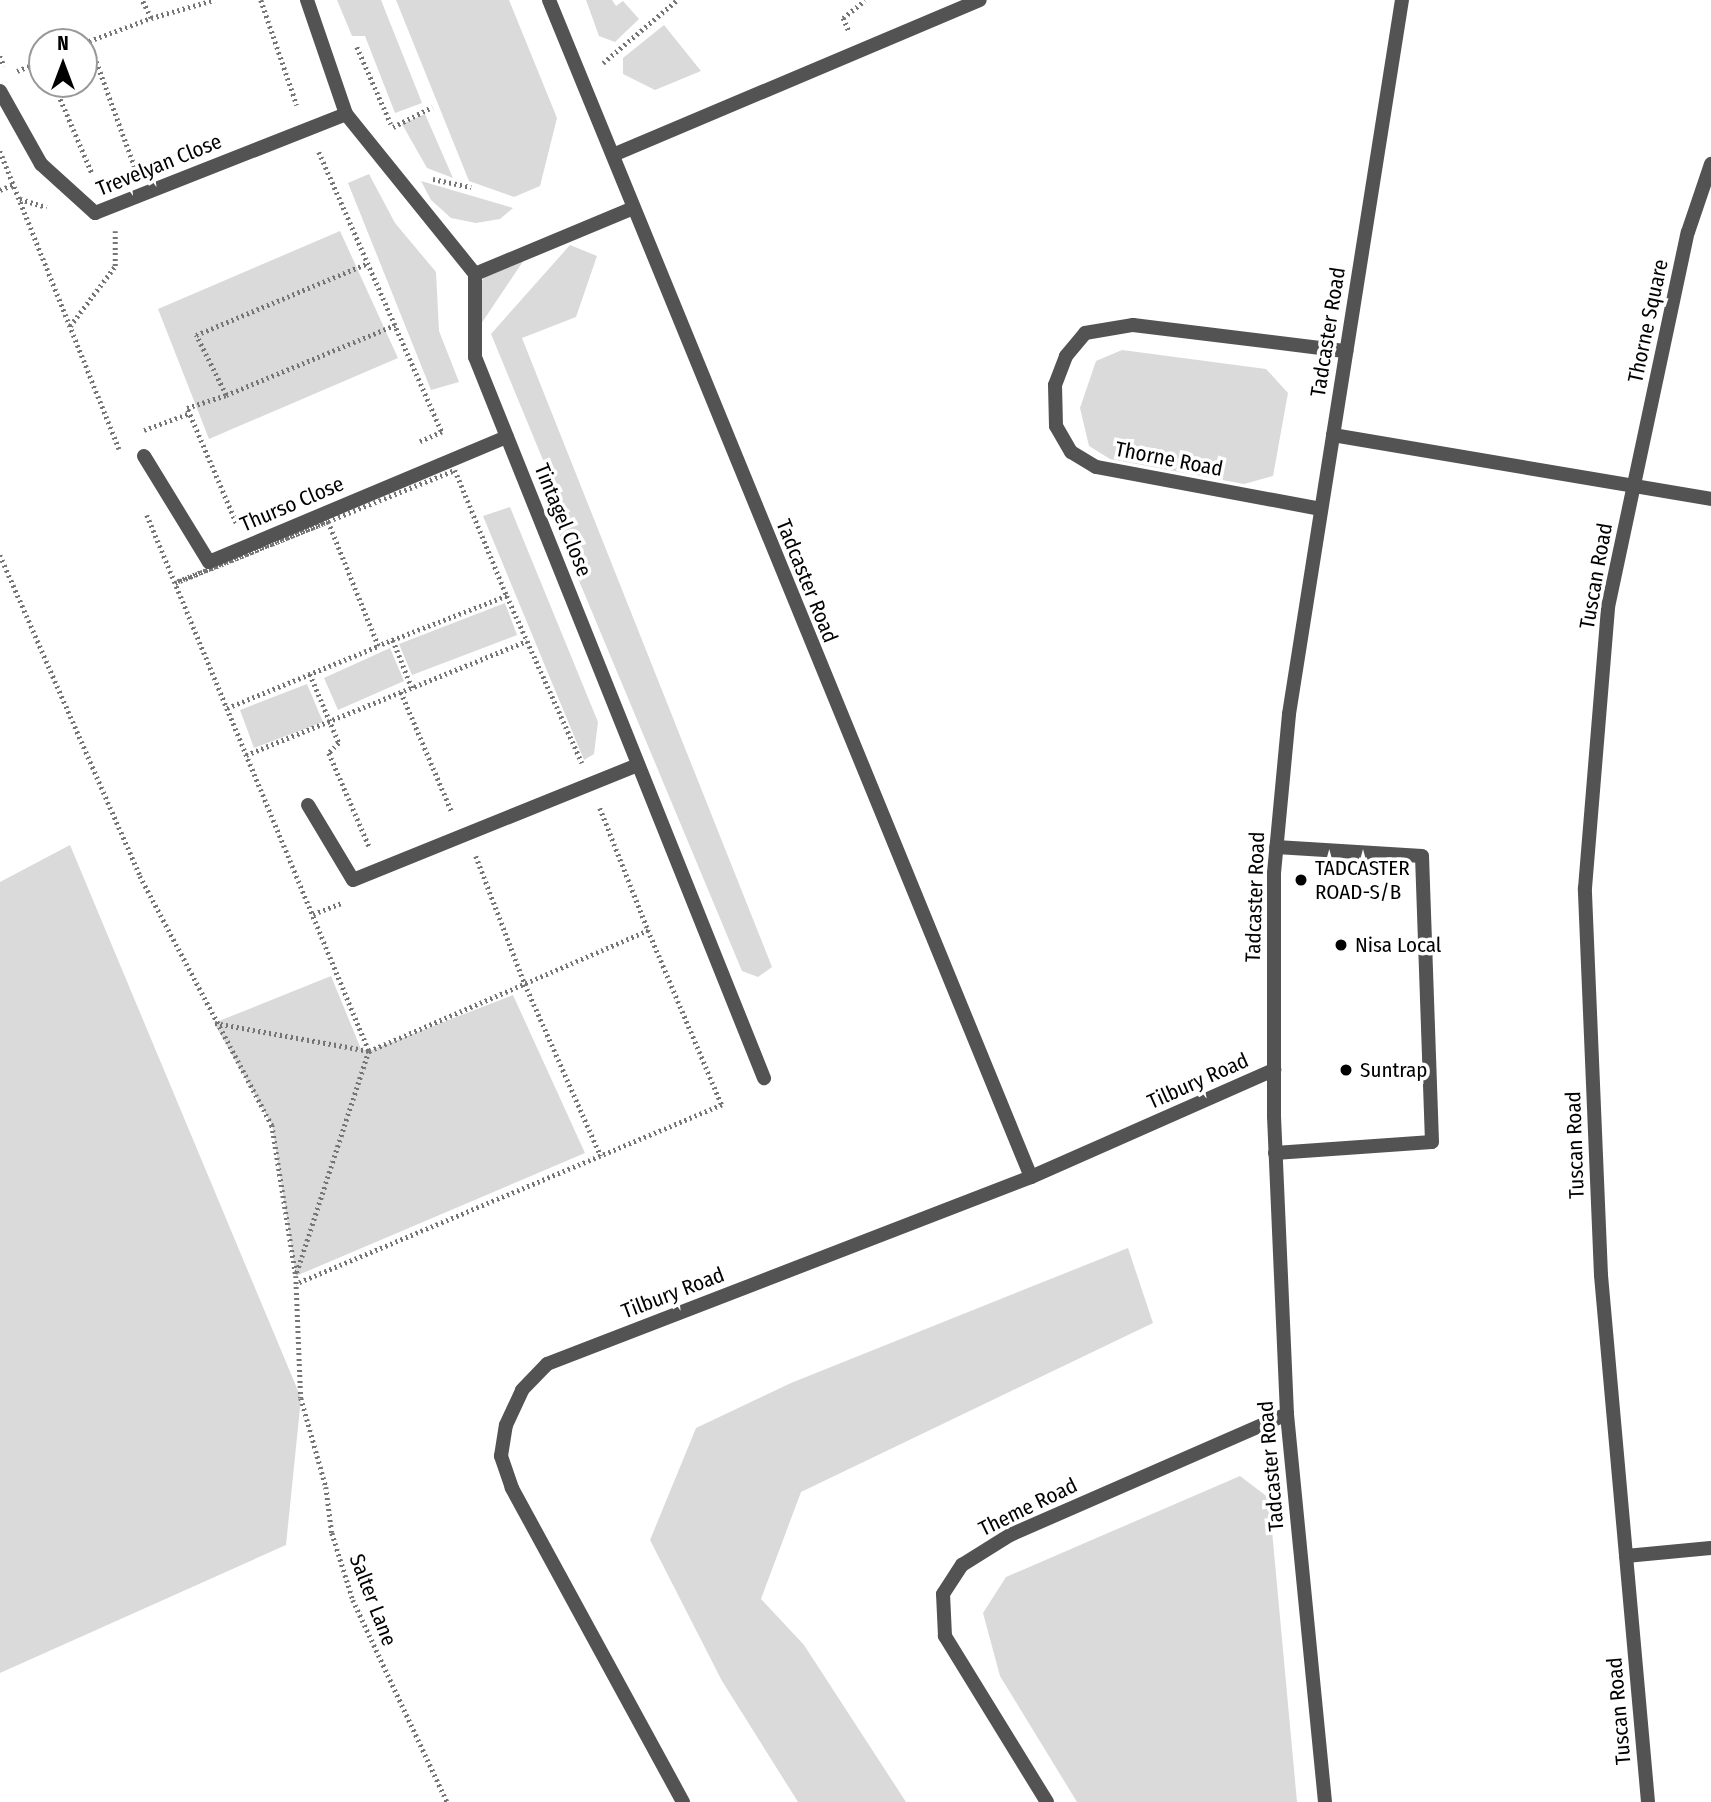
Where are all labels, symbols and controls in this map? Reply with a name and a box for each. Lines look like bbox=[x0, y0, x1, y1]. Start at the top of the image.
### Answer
north arrow bbox=[28, 28, 98, 98]
text: N bbox=[57, 32, 69, 55]
street label: Trevelyan Close bbox=[93, 128, 225, 202]
street label: Thorne Square bbox=[1623, 257, 1673, 385]
street label: Tadcaster Road bbox=[1305, 265, 1351, 399]
street label: Thorne Road bbox=[1113, 436, 1225, 482]
street label: Tintagel Close bbox=[529, 460, 597, 580]
street label: Thurso Close bbox=[236, 471, 348, 537]
street label: Tadcaster Road bbox=[771, 516, 843, 646]
street label: Tuscan Road bbox=[1574, 521, 1618, 631]
street label: Tadcaster Road bbox=[1240, 831, 1270, 963]
place label: TADCASTER ROAD-S/B bbox=[1315, 855, 1410, 905]
marker: TADCASTER ROAD-S/B bbox=[1293, 872, 1309, 888]
place label: Nisa Local bbox=[1355, 932, 1441, 958]
marker: Nisa Local bbox=[1333, 937, 1349, 953]
street label: Tilbury Road bbox=[1144, 1048, 1252, 1114]
place label: Suntrap bbox=[1360, 1057, 1427, 1083]
marker: Suntrap bbox=[1338, 1062, 1354, 1078]
street label: Tuscan Road bbox=[1561, 1091, 1589, 1199]
street label: Tilbury Road bbox=[618, 1262, 728, 1324]
street label: Tadcaster Road bbox=[1253, 1400, 1289, 1532]
street label: Theme Road bbox=[975, 1472, 1081, 1542]
street label: Salter Lane bbox=[344, 1551, 402, 1649]
street label: Tuscan Road bbox=[1602, 1656, 1636, 1766]

